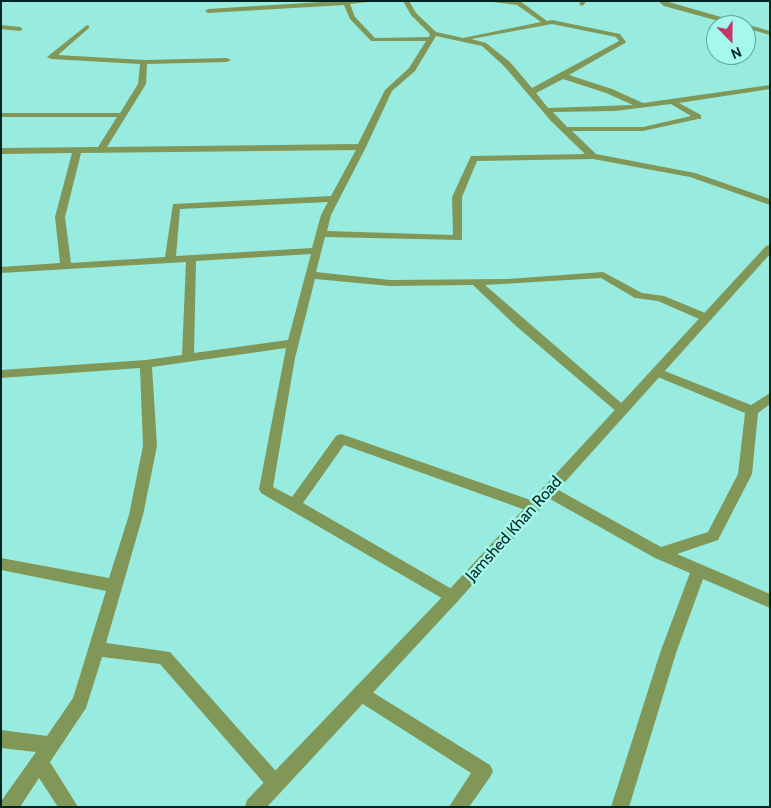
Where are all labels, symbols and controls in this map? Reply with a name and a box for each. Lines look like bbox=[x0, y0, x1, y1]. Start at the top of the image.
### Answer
north arrow bbox=[706, 15, 756, 65]
text: N bbox=[728, 43, 744, 63]
street label: Jamshed Khan Road bbox=[462, 473, 566, 585]

